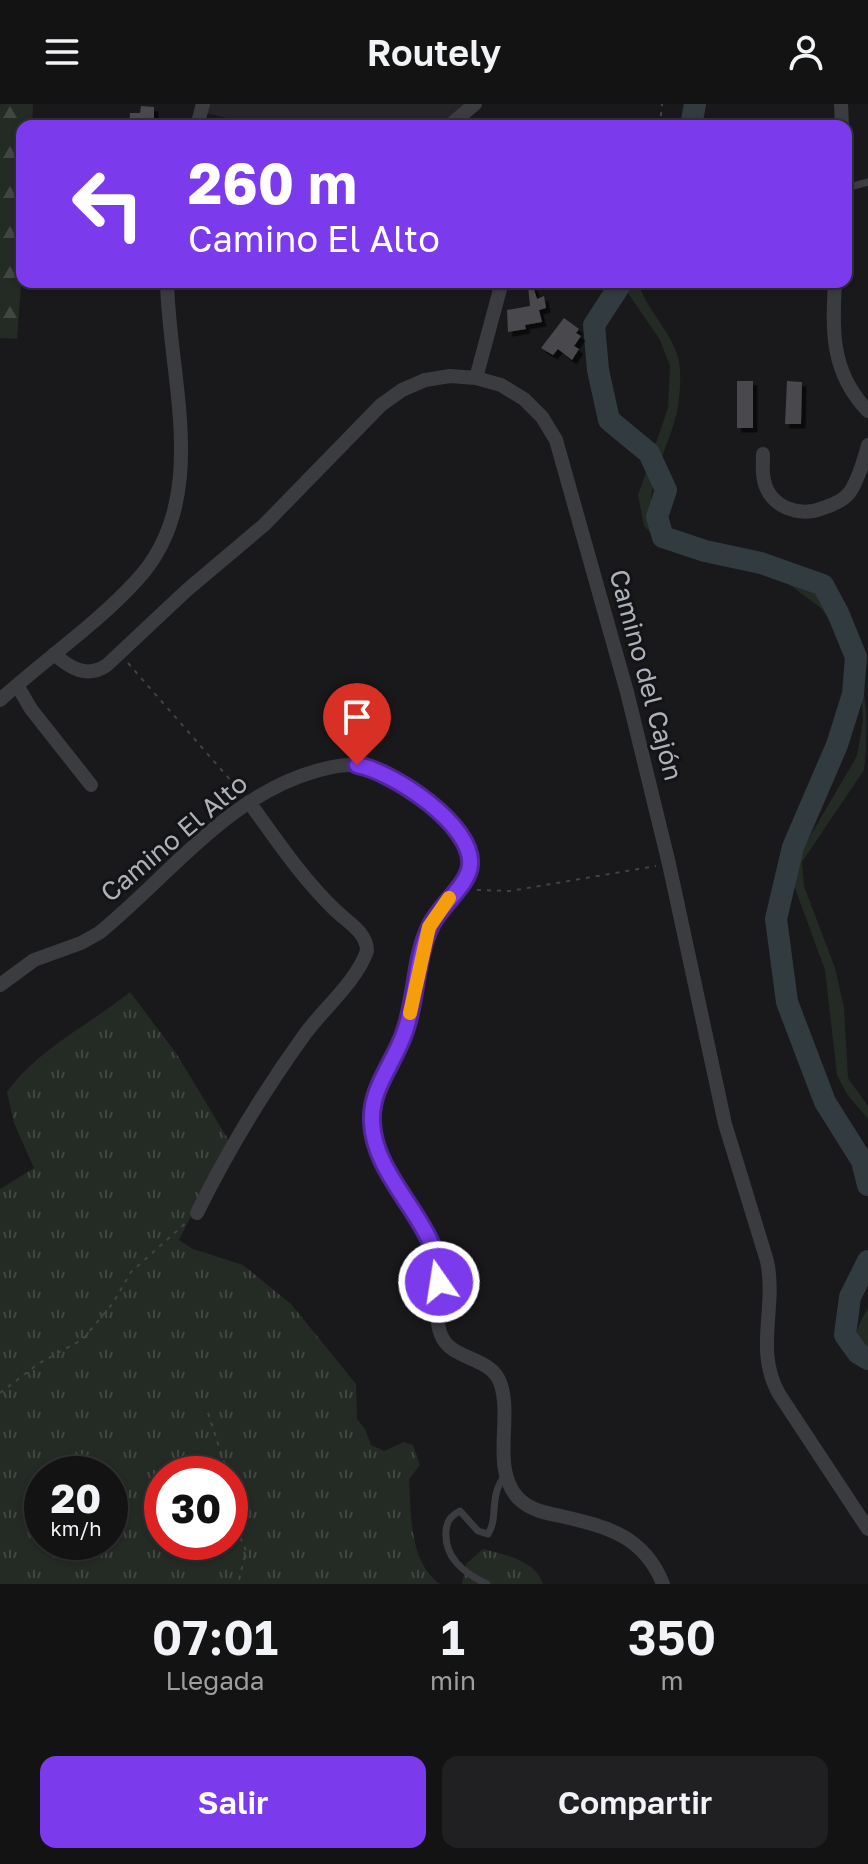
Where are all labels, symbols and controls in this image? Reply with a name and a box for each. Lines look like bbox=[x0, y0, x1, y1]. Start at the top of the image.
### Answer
icon: menu bbox=[40, 30, 84, 74]
icon: person bbox=[784, 30, 828, 74]
text: Routely bbox=[367, 31, 501, 74]
text: 260 m bbox=[188, 149, 357, 216]
icon: left bbox=[56, 152, 160, 256]
text: Camino El Alto bbox=[188, 217, 440, 260]
street label: Camino del Cajón bbox=[603, 566, 690, 784]
pin bbox=[323, 683, 391, 765]
icon: arrive bbox=[335, 695, 379, 739]
street label: Camino El Alto bbox=[94, 767, 253, 908]
position arrow bbox=[397, 1240, 481, 1324]
speed limit sign: 30 bbox=[144, 1456, 248, 1560]
text: 20 bbox=[51, 1474, 101, 1522]
text: km/h bbox=[51, 1516, 101, 1540]
text: 07:01 bbox=[152, 1608, 278, 1666]
text: 1 bbox=[441, 1608, 465, 1666]
text: 350 bbox=[628, 1608, 716, 1666]
text: Llegada bbox=[165, 1665, 265, 1696]
text: min bbox=[430, 1665, 476, 1696]
text: m bbox=[660, 1665, 683, 1696]
button: Salir bbox=[40, 1756, 426, 1848]
button: Compartir bbox=[442, 1756, 828, 1848]

